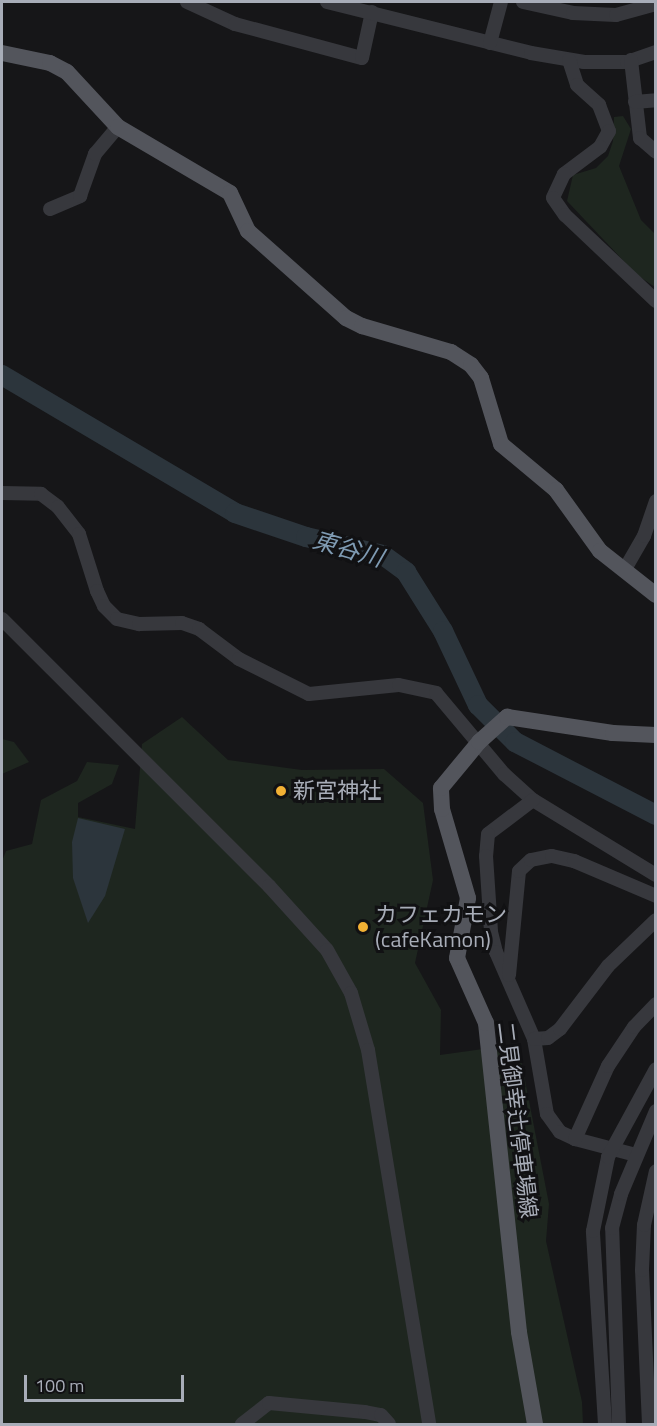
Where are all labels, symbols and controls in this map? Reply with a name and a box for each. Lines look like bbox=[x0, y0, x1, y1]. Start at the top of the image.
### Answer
water label: 東谷川 bbox=[309, 525, 387, 573]
place label: 新宮神社 bbox=[293, 778, 381, 804]
marker: 新宮神社 bbox=[274, 784, 288, 798]
place label: カフェカモン (cafeKamon) bbox=[375, 901, 507, 952]
marker: カフェカモン (cafeKamon) bbox=[356, 920, 370, 934]
street label: 二見御幸辻停車場線 bbox=[492, 1020, 542, 1220]
scale bar bbox=[27, 1363, 188, 1401]
text: 100 m bbox=[35, 1372, 84, 1399]

